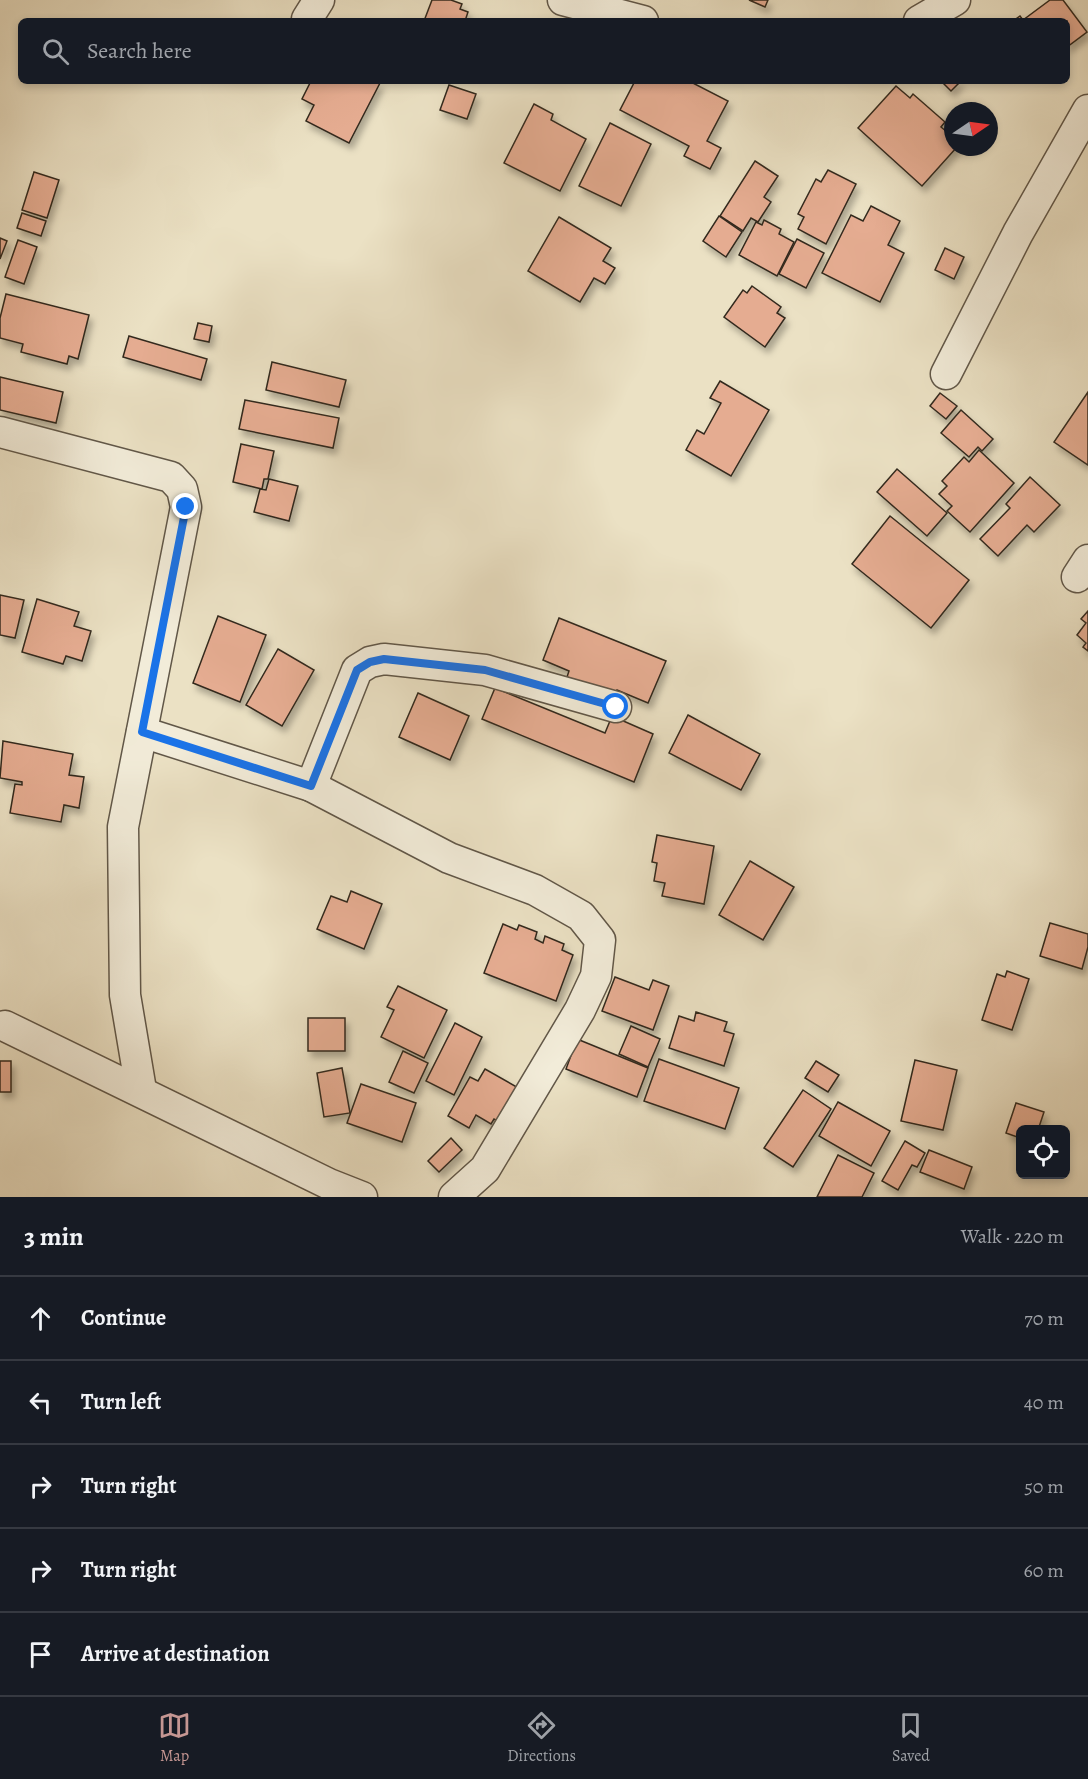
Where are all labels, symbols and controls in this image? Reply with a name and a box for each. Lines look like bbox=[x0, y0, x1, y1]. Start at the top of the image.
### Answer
search box bbox=[18, 18, 1070, 84]
icon: search bbox=[39, 35, 72, 68]
text: Search here bbox=[87, 36, 192, 66]
north arrow bbox=[944, 102, 998, 156]
route end bbox=[172, 493, 198, 519]
route start bbox=[602, 693, 628, 719]
map controls bbox=[1016, 1125, 1070, 1179]
button: locate bbox=[1016, 1125, 1070, 1179]
text: 3 min bbox=[24, 1219, 84, 1254]
text: Walk · 220 m bbox=[961, 1223, 1064, 1250]
icon: ahead bbox=[24, 1302, 57, 1335]
text: Continue bbox=[81, 1303, 166, 1333]
text: 70 m bbox=[1024, 1305, 1064, 1332]
icon: left bbox=[24, 1386, 57, 1419]
text: Turn left bbox=[81, 1387, 161, 1417]
text: 40 m bbox=[1024, 1389, 1064, 1416]
icon: right bbox=[24, 1470, 57, 1503]
text: Turn right bbox=[81, 1471, 177, 1501]
text: 50 m bbox=[1024, 1473, 1064, 1500]
icon: right bbox=[24, 1554, 57, 1587]
text: Turn right bbox=[81, 1555, 177, 1585]
text: 60 m bbox=[1024, 1557, 1064, 1584]
icon: arrive bbox=[24, 1638, 57, 1671]
text: Arrive at destination bbox=[81, 1639, 270, 1669]
tab: Map bbox=[158, 1709, 191, 1767]
tab: Directions bbox=[507, 1709, 576, 1767]
tab: Saved bbox=[892, 1709, 930, 1767]

